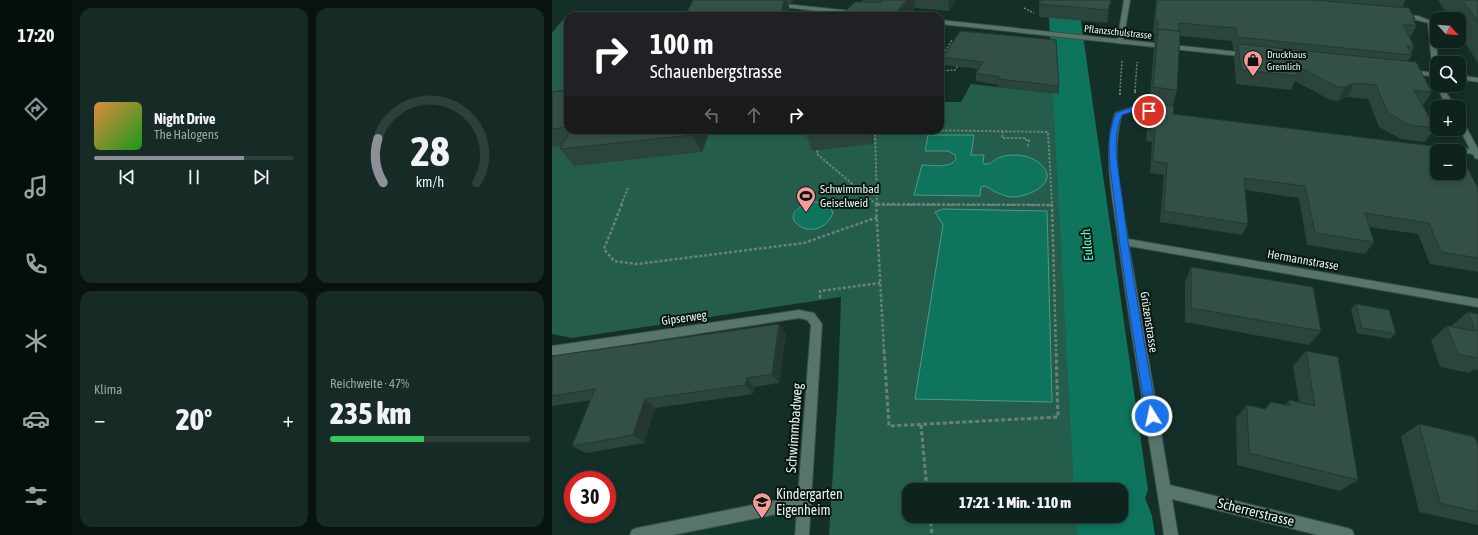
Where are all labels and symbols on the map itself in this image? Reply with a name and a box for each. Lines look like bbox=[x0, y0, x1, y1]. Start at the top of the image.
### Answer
north arrow bbox=[1430, 12, 1466, 48]
street label: Pflanzschulstrasse bbox=[1083, 23, 1153, 41]
shop icon: Druckhaus Gremlich bbox=[1242, 49, 1264, 77]
place label: Druckhaus Gremlich bbox=[1267, 49, 1307, 72]
pin bbox=[1132, 94, 1166, 128]
place label: Schwimmbad Geiselweid bbox=[820, 182, 879, 210]
sports icon: Schwimmbad Geiselweid bbox=[795, 185, 817, 213]
water label: Eulach bbox=[1078, 228, 1096, 262]
street label: Hermannstrasse bbox=[1266, 247, 1340, 273]
street label: Grüzenstrasse bbox=[1137, 290, 1161, 354]
street label: Gipserweg bbox=[660, 308, 708, 328]
street label: Schwimmbadweg bbox=[783, 383, 805, 473]
position arrow bbox=[1131, 395, 1173, 437]
speed limit sign: 30 bbox=[564, 471, 616, 523]
place label: Kindergarten Eigenheim bbox=[776, 486, 843, 518]
school or university icon: Kindergarten Eigenheim bbox=[751, 491, 773, 519]
street label: Scherrerstrasse bbox=[1216, 495, 1296, 529]

